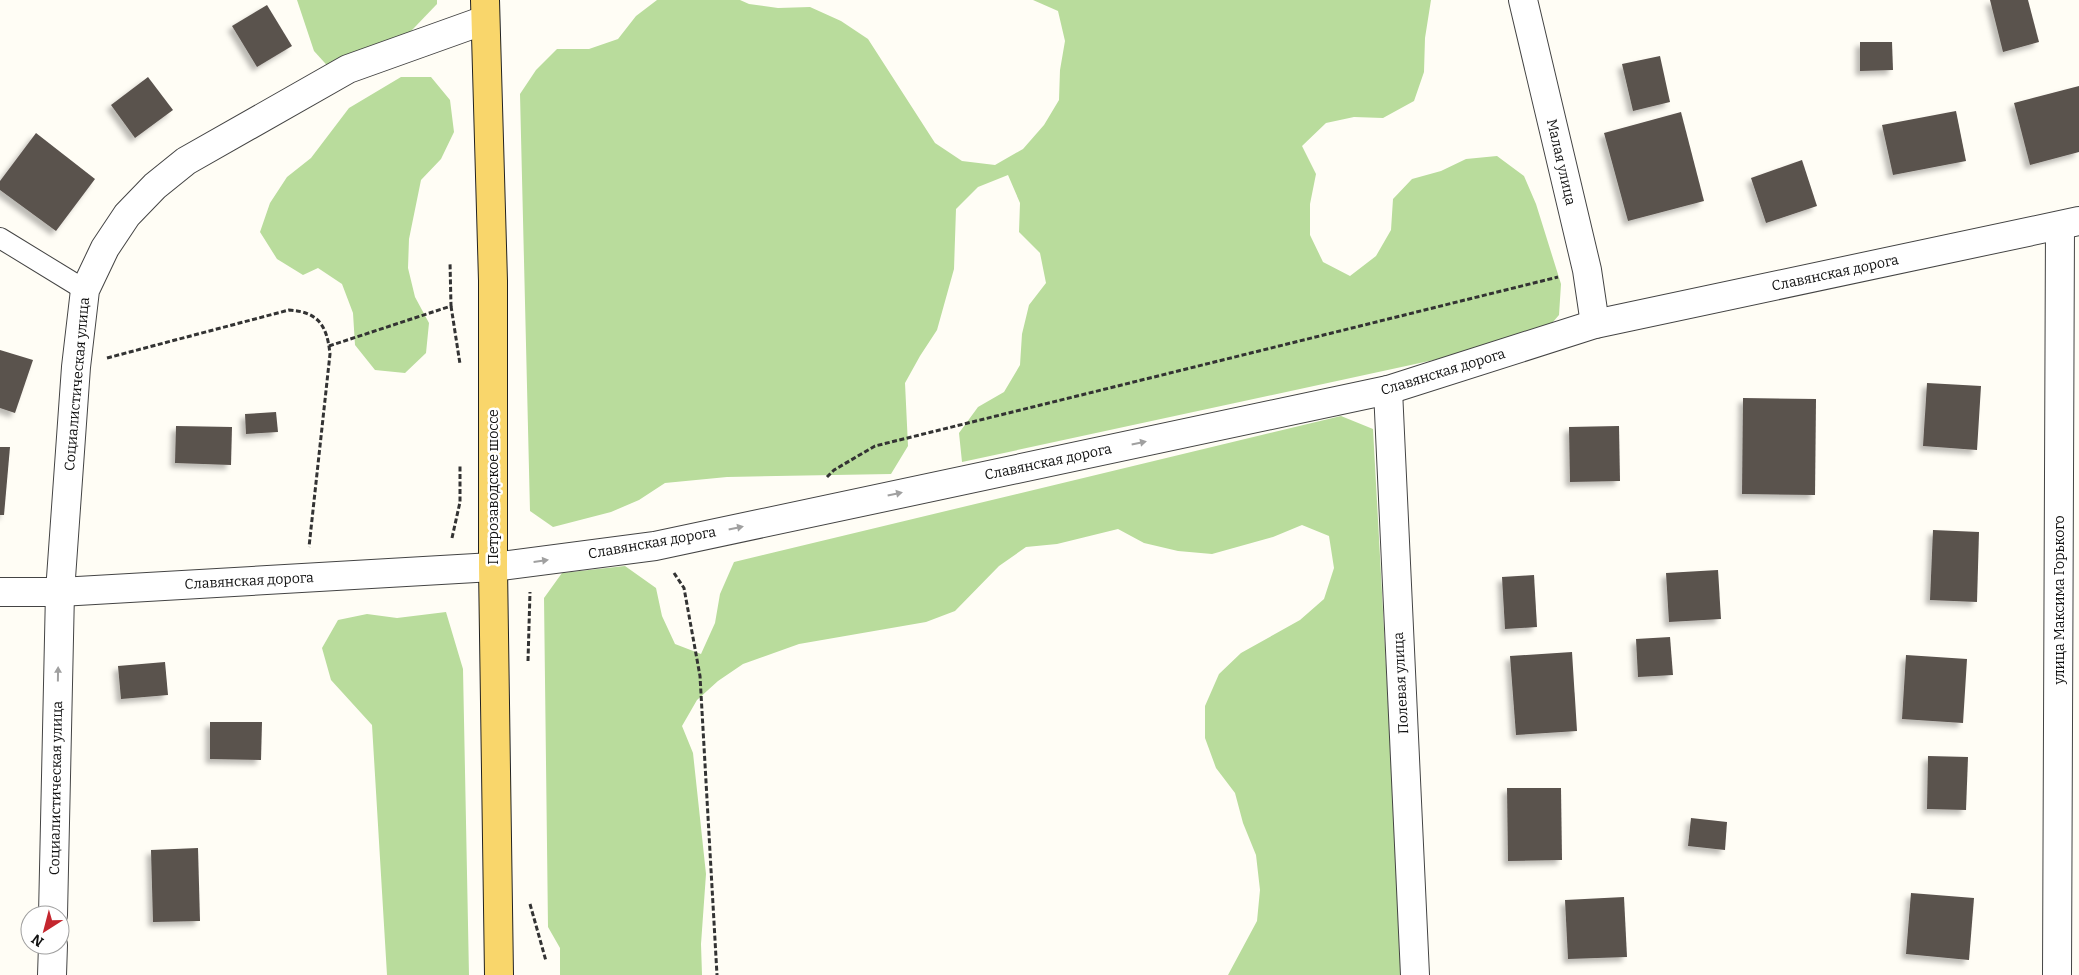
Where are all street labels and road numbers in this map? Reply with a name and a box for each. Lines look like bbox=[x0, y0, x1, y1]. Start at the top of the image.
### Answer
street label: Малая улица bbox=[1543, 117, 1579, 207]
street label: Славянская дорога bbox=[1770, 251, 1900, 295]
street label: Социалистическая улица bbox=[61, 296, 93, 472]
street label: Славянская дорога bbox=[1379, 345, 1508, 399]
street label: Петрозаводское шоссе bbox=[485, 409, 502, 565]
street label: Славянская дорога bbox=[983, 440, 1113, 484]
street label: улица Максима Горького bbox=[2051, 515, 2068, 686]
street label: Славянская дорога bbox=[587, 523, 718, 563]
street label: Славянская дорога bbox=[184, 569, 314, 593]
street label: Полевая улица bbox=[1390, 631, 1412, 734]
street label: Социалистическая улица bbox=[46, 700, 66, 875]

